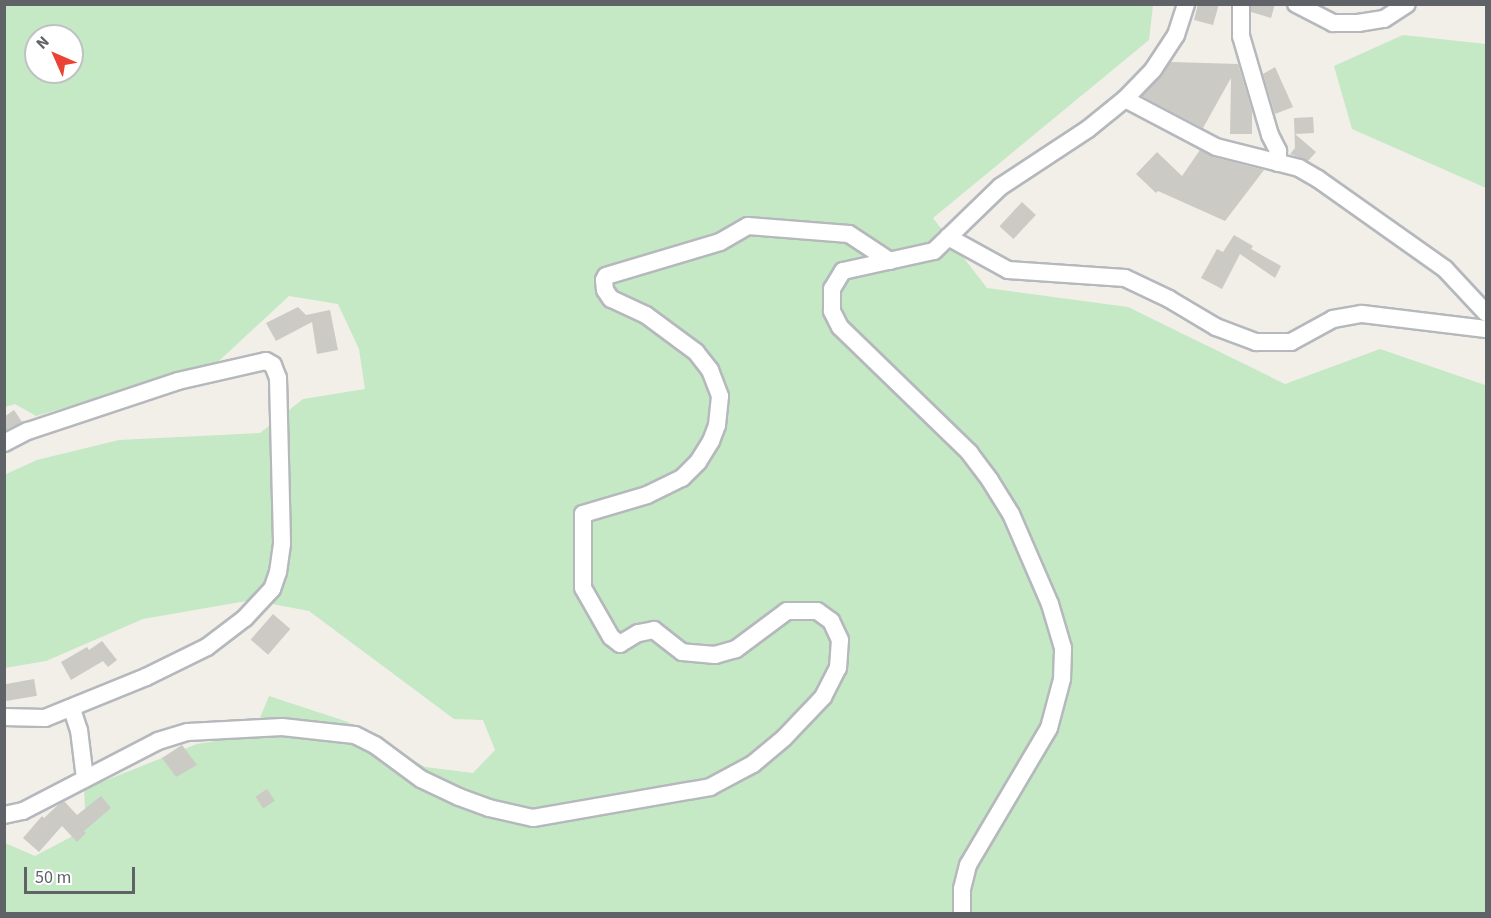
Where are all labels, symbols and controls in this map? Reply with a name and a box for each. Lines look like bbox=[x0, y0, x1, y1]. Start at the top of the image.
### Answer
north arrow bbox=[24, 24, 84, 84]
text: N bbox=[31, 31, 54, 54]
scale bar bbox=[27, 855, 138, 893]
text: 50 m bbox=[35, 865, 71, 890]

